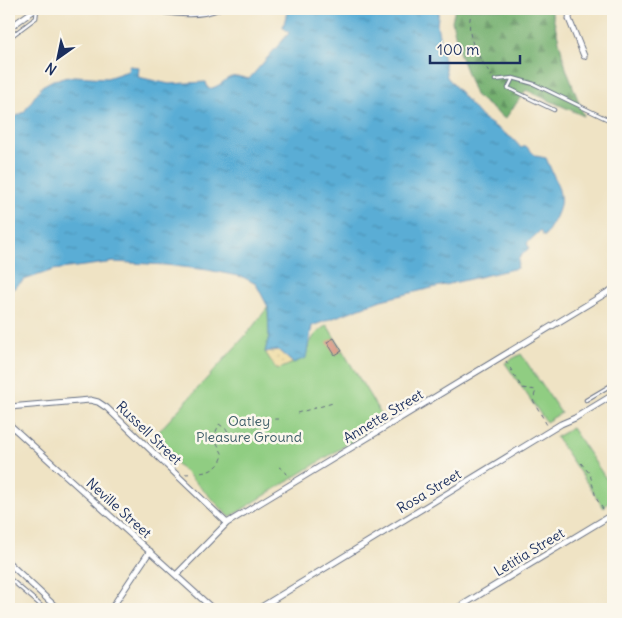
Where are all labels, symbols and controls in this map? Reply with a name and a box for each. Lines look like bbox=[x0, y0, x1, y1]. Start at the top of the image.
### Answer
north arrow bbox=[32, 32, 82, 82]
scale bar bbox=[430, 32, 520, 64]
text: 100 m bbox=[437, 40, 479, 59]
text: N bbox=[42, 59, 60, 79]
street label: Annette Street bbox=[340, 385, 427, 447]
street label: Russell Street bbox=[112, 397, 186, 469]
park label: Oatley Pleasure Ground bbox=[196, 412, 302, 446]
street label: Rosa Street bbox=[394, 465, 465, 517]
street label: Neville Street bbox=[83, 474, 156, 542]
street label: Letitia Street bbox=[490, 524, 568, 580]

